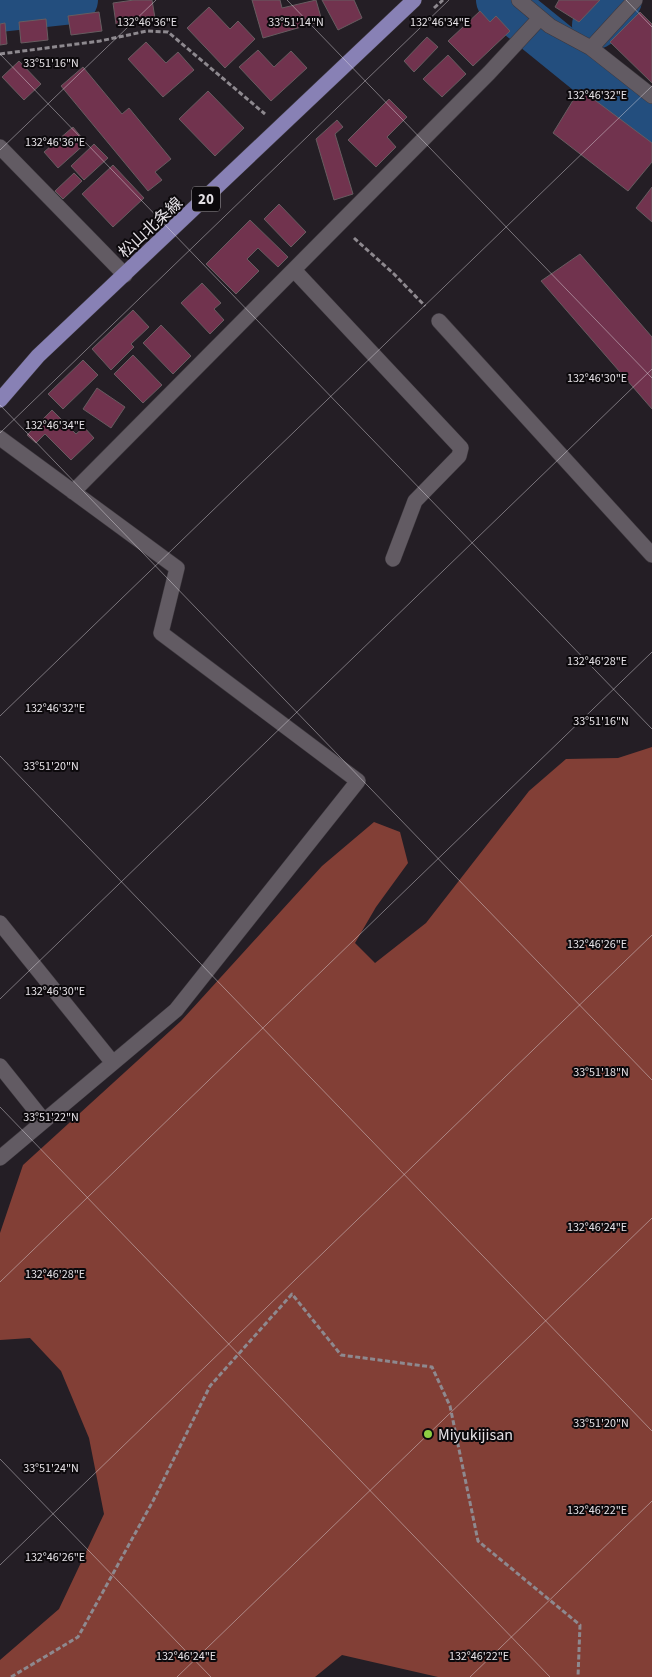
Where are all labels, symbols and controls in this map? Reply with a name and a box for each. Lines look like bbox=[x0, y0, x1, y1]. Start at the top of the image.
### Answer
text: 132°46'36"E bbox=[117, 14, 177, 31]
text: 33°51'14"N bbox=[268, 14, 324, 31]
text: 132°46'34"E bbox=[410, 14, 470, 31]
text: 33°51'16"N bbox=[23, 55, 79, 72]
text: 132°46'32"E bbox=[567, 87, 627, 104]
text: 132°46'36"E bbox=[25, 134, 85, 151]
road number: 20 bbox=[192, 186, 220, 212]
street label: 松山北条線 bbox=[114, 192, 187, 263]
text: 132°46'30"E bbox=[567, 370, 627, 387]
text: 132°46'34"E bbox=[25, 417, 85, 434]
text: 132°46'28"E bbox=[567, 653, 627, 670]
text: 132°46'32"E bbox=[25, 700, 85, 717]
text: 33°51'16"N bbox=[573, 713, 629, 730]
text: 33°51'20"N bbox=[23, 758, 79, 775]
text: 132°46'26"E bbox=[567, 936, 627, 953]
text: 132°46'30"E bbox=[25, 983, 85, 1000]
text: 33°51'18"N bbox=[573, 1064, 629, 1081]
text: 33°51'22"N bbox=[23, 1109, 79, 1126]
text: 132°46'24"E bbox=[567, 1219, 627, 1236]
text: 132°46'28"E bbox=[25, 1266, 85, 1283]
text: 33°51'20"N bbox=[573, 1415, 629, 1432]
place label: Miyukijisan bbox=[438, 1424, 513, 1446]
marker: Miyukijisan bbox=[422, 1428, 434, 1440]
text: 33°51'24"N bbox=[23, 1460, 79, 1477]
text: 132°46'22"E bbox=[567, 1502, 627, 1519]
text: 132°46'26"E bbox=[25, 1549, 85, 1566]
text: 132°46'24"E bbox=[156, 1648, 216, 1665]
text: 132°46'22"E bbox=[449, 1648, 509, 1665]

